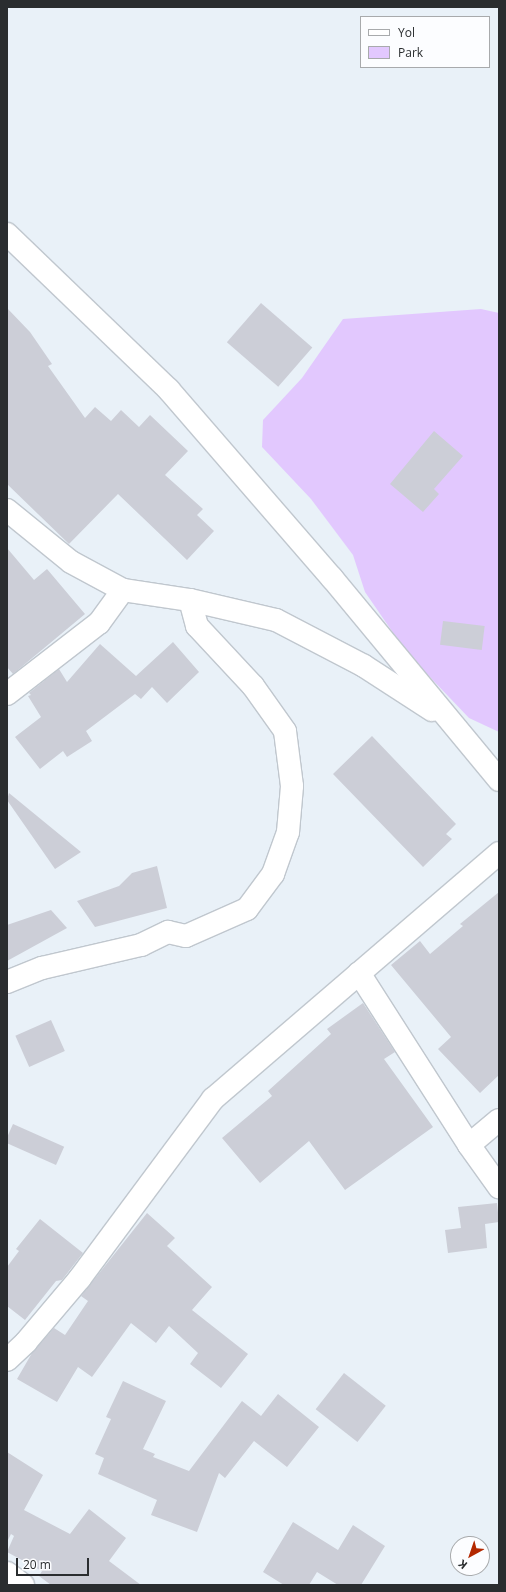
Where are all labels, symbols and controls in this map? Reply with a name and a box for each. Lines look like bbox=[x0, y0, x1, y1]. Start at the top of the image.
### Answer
legend bbox=[360, 16, 490, 68]
text: Yol bbox=[398, 24, 415, 41]
text: Park bbox=[398, 44, 423, 61]
north arrow bbox=[450, 1536, 490, 1576]
scale bar bbox=[18, 1550, 91, 1576]
text: 20 m bbox=[23, 1556, 51, 1573]
text: K bbox=[455, 1557, 470, 1573]

